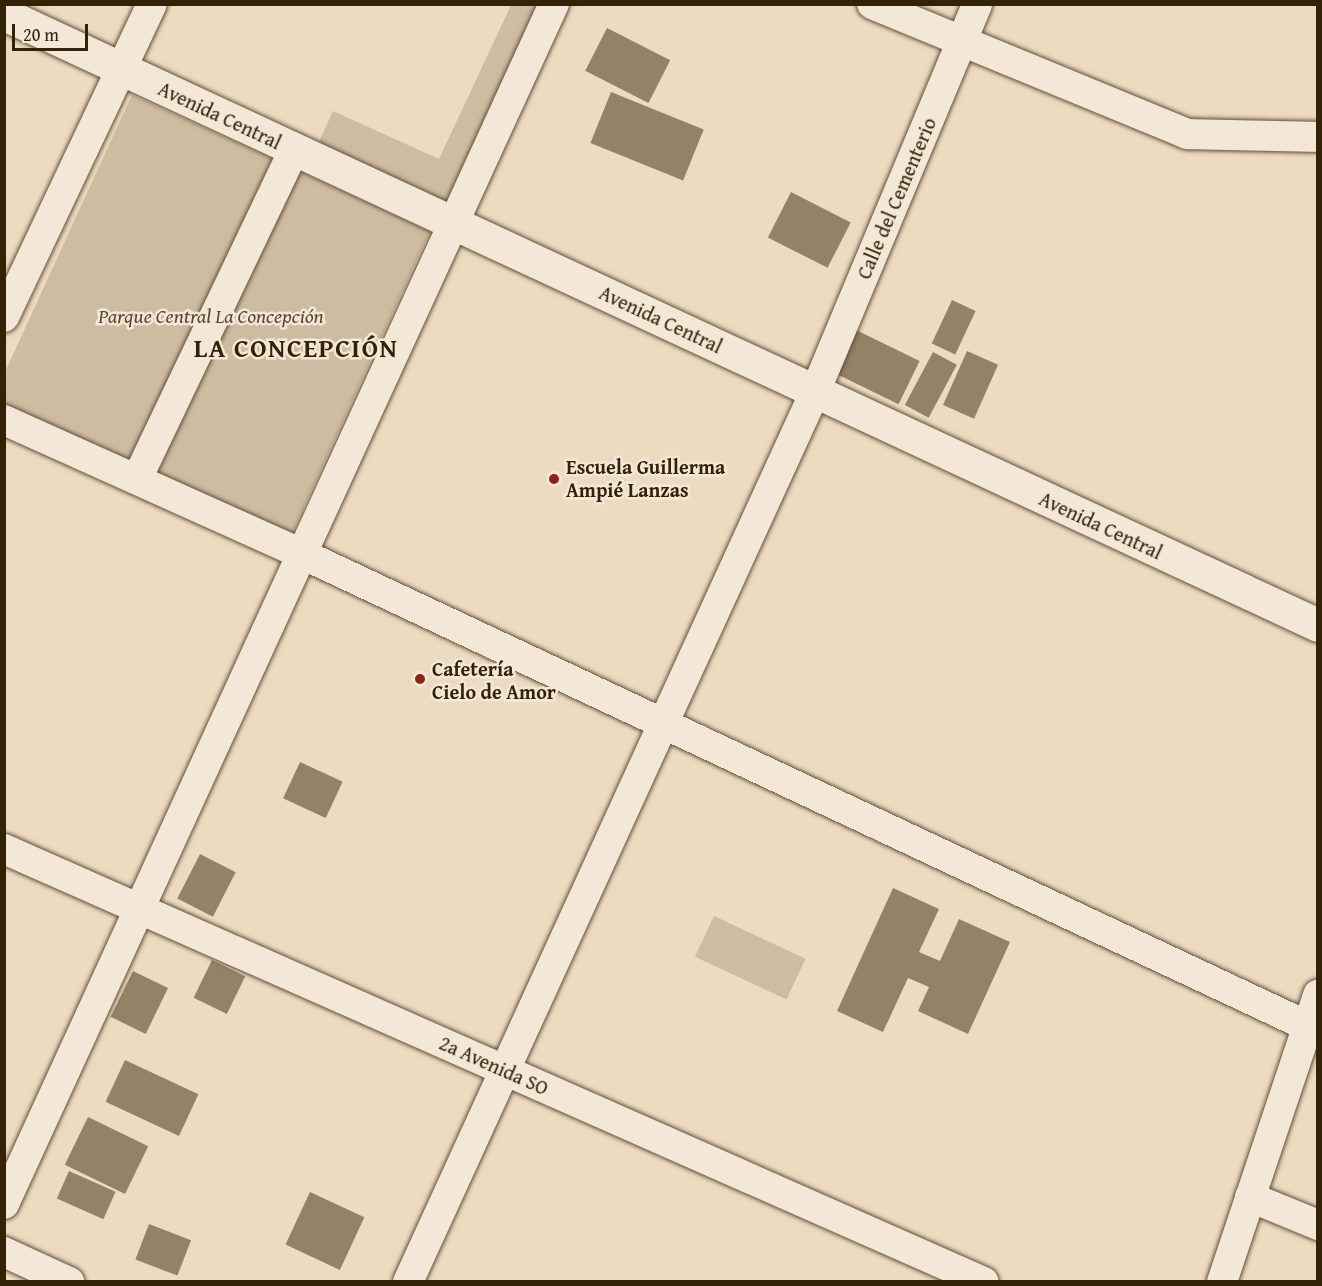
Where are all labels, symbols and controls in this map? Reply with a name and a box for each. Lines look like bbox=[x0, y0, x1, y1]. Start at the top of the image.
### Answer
scale bar bbox=[15, 12, 92, 50]
text: 20 m bbox=[23, 21, 59, 48]
street label: Avenida Central bbox=[155, 76, 285, 154]
street label: Calle del Cementerio bbox=[851, 114, 941, 282]
street label: Avenida Central bbox=[596, 280, 726, 358]
park label: Parque Central La Concepción bbox=[98, 303, 324, 327]
district label: LA CONCEPCIÓN bbox=[194, 332, 398, 364]
place label: Escuela Guillerma Ampié Lanzas bbox=[566, 455, 725, 502]
marker: Escuela Guillerma Ampié Lanzas bbox=[547, 472, 561, 486]
street label: Avenida Central bbox=[1036, 486, 1166, 564]
place label: Cafetería Cielo de Amor bbox=[432, 656, 556, 703]
marker: Cafetería Cielo de Amor bbox=[413, 672, 427, 686]
street label: 2a Avenida SO bbox=[436, 1030, 552, 1100]

